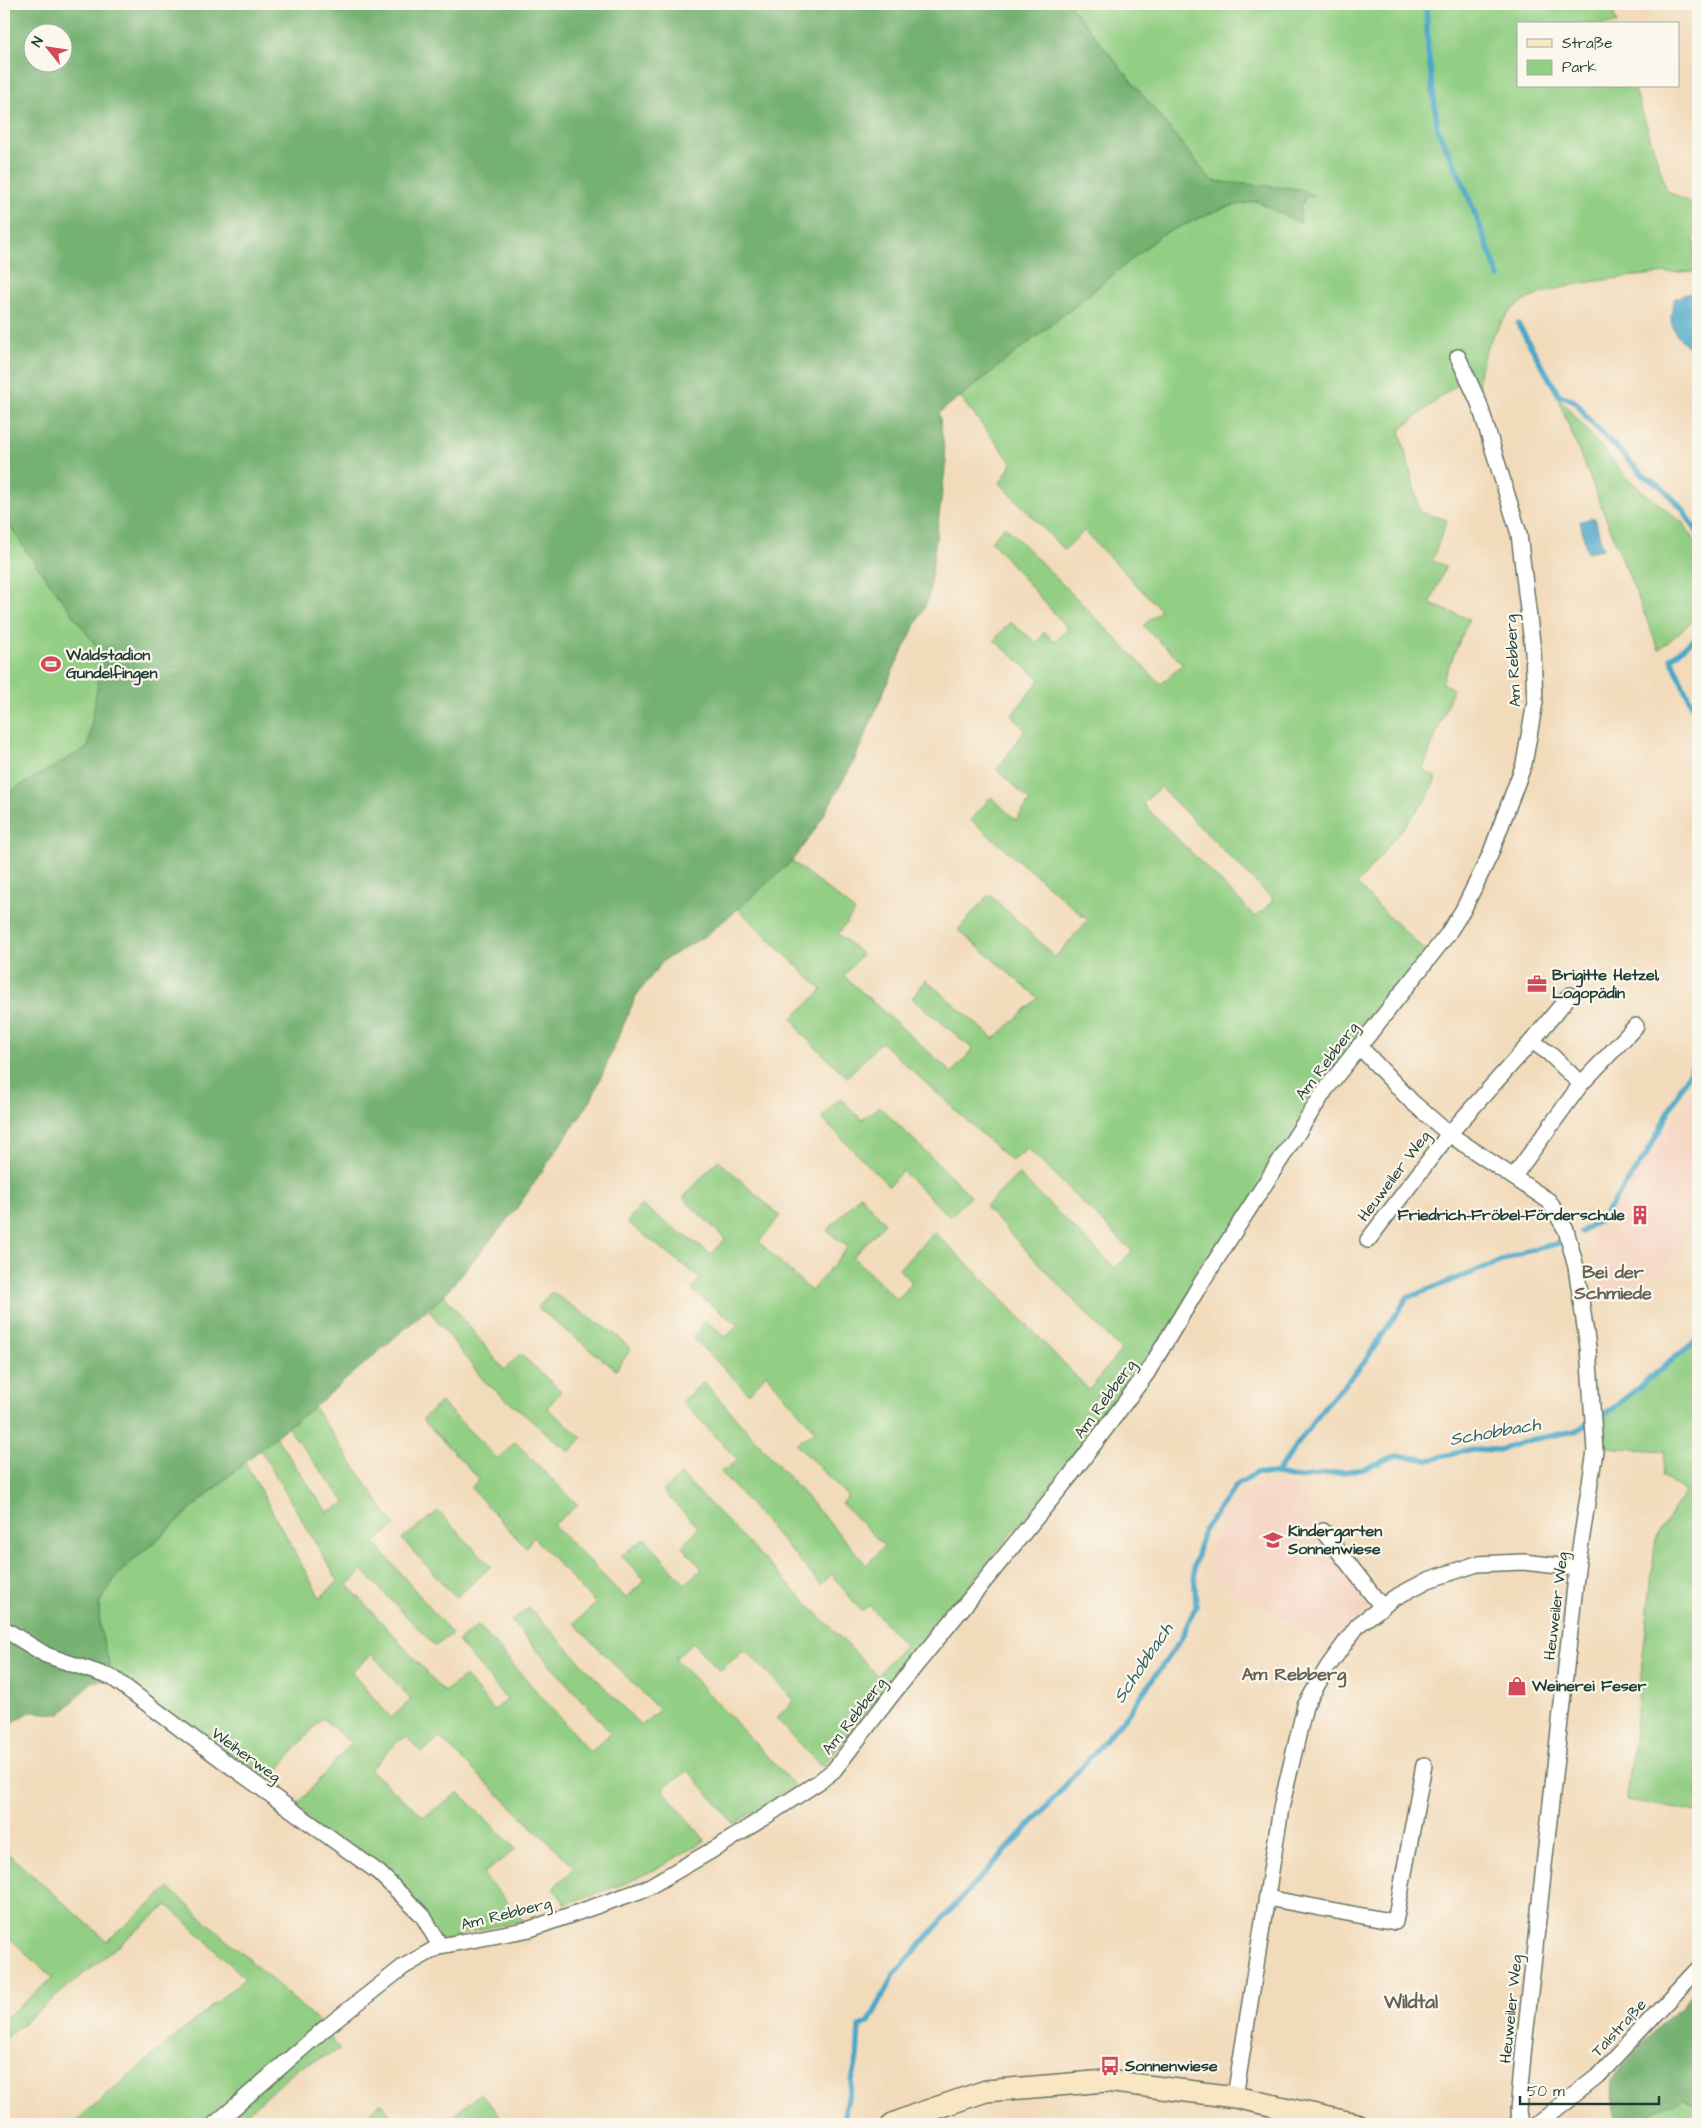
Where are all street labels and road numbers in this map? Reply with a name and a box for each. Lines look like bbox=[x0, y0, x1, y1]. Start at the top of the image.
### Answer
street label: Am Rebberg bbox=[1500, 614, 1527, 708]
street label: Am Rebberg bbox=[1290, 1017, 1365, 1105]
street label: Heuweiler Weg bbox=[1352, 1126, 1436, 1227]
street label: Am Rebberg bbox=[1069, 1355, 1142, 1444]
street label: Heuweiler Weg bbox=[1538, 1551, 1575, 1661]
street label: Am Rebberg bbox=[817, 1673, 892, 1760]
street label: Weiherweg bbox=[206, 1722, 285, 1789]
street label: Am Rebberg bbox=[458, 1892, 554, 1937]
street label: Heuweiler Weg bbox=[1494, 1954, 1529, 2064]
street label: Talstraße bbox=[1586, 1994, 1652, 2062]

